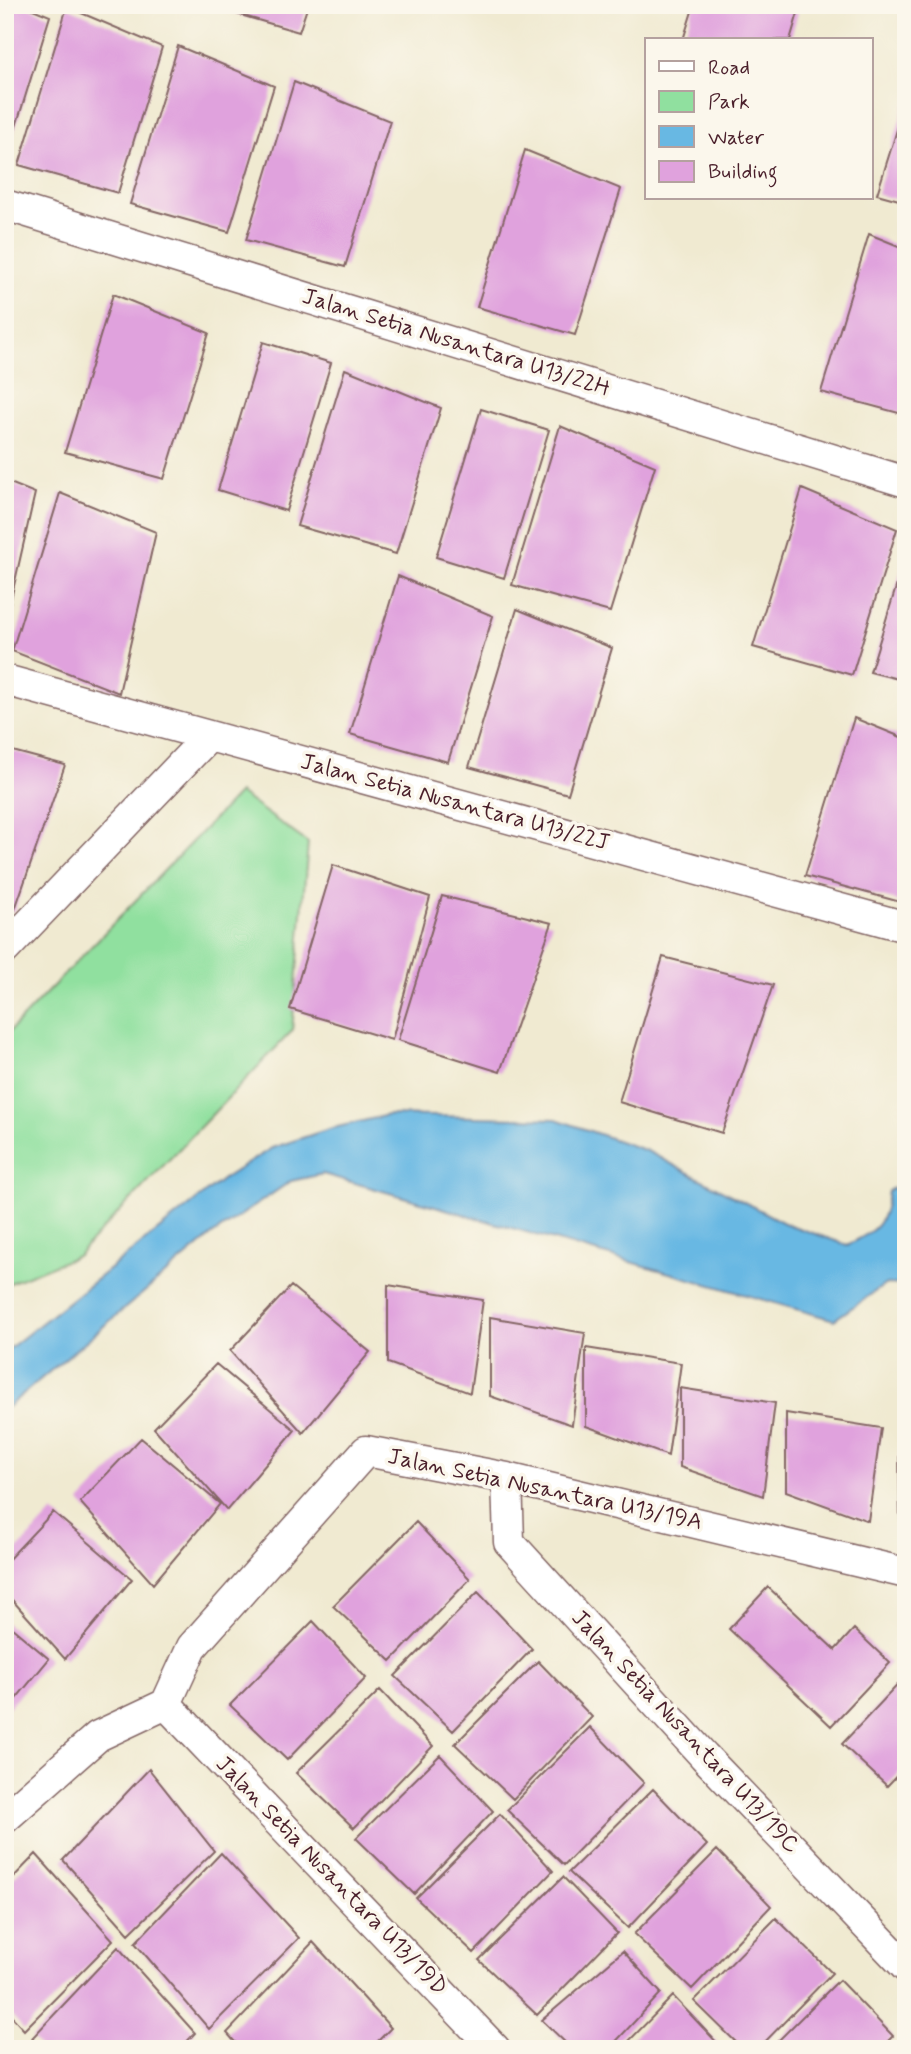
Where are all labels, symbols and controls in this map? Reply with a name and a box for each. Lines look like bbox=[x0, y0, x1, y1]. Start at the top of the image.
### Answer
legend bbox=[645, 38, 872, 200]
text: Road bbox=[708, 54, 750, 82]
text: Park bbox=[708, 88, 750, 116]
text: Water bbox=[708, 124, 764, 152]
text: Building bbox=[708, 158, 778, 188]
street label: Jalan Setia Nusantara U13/22H bbox=[298, 282, 614, 404]
street label: Jalan Setia Nusantara U13/22J bbox=[297, 747, 613, 859]
street label: Jalan Setia Nusantara U13/19A bbox=[385, 1442, 705, 1538]
street label: Jalan Setia Nusantara U13/19C bbox=[564, 1604, 806, 1860]
street label: Jalan Setia Nusantara U13/19D bbox=[208, 1750, 454, 2002]

